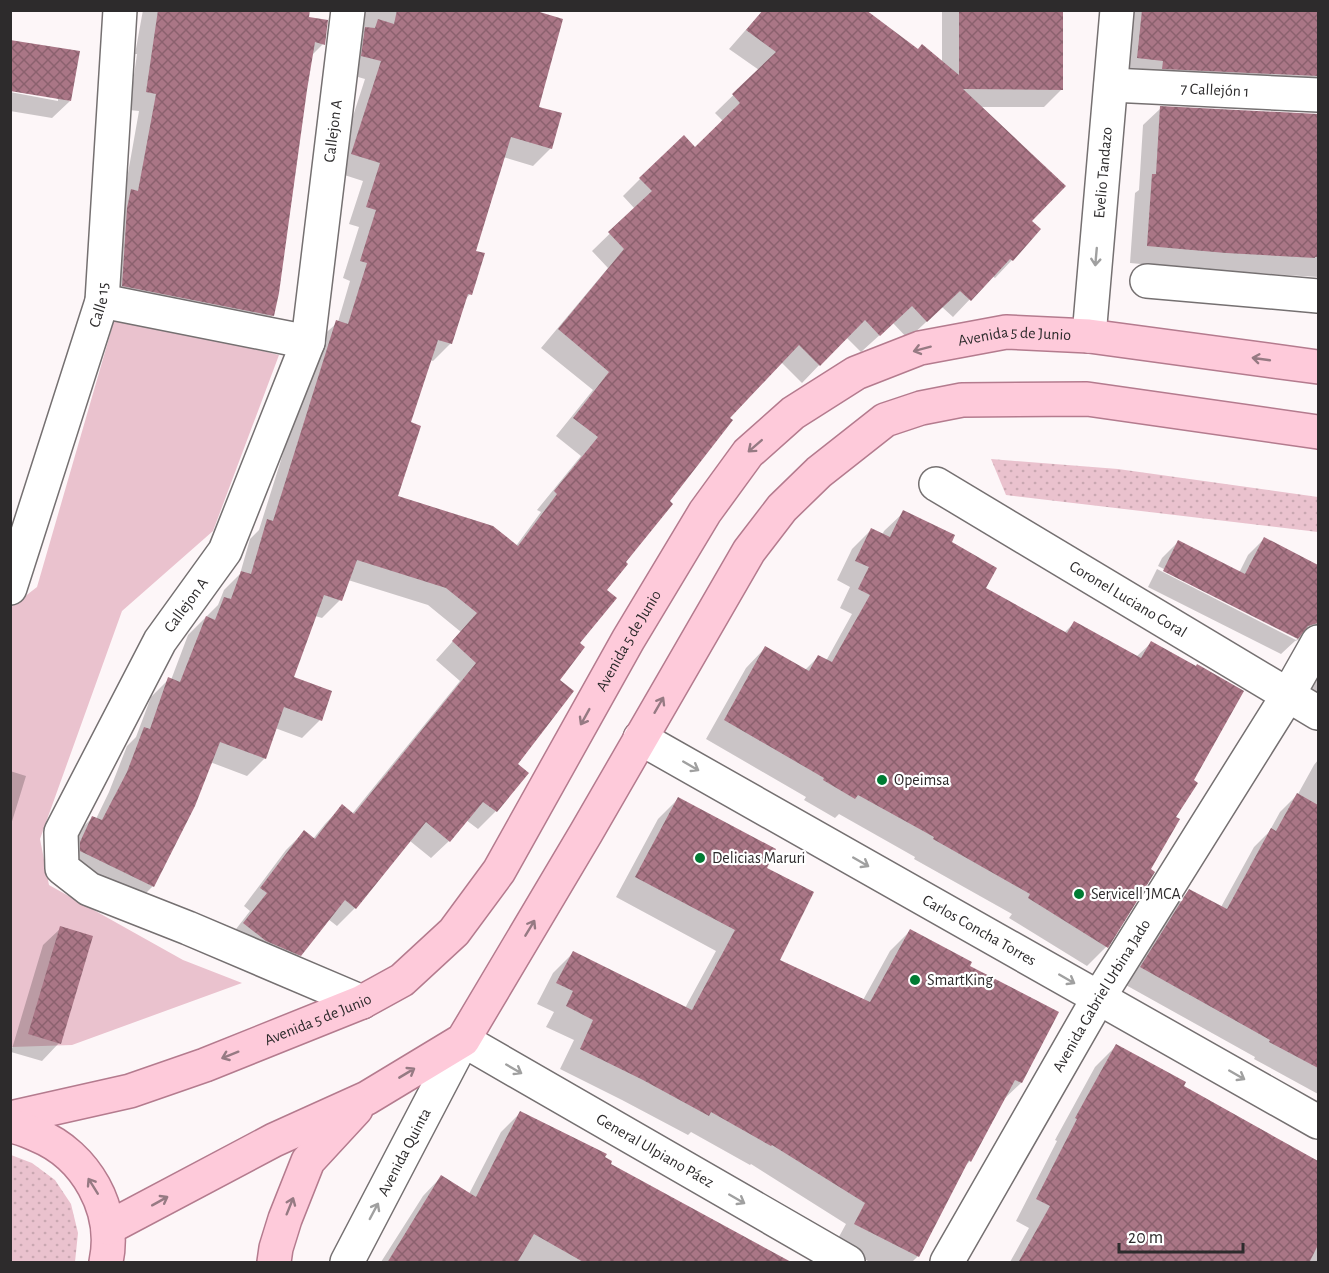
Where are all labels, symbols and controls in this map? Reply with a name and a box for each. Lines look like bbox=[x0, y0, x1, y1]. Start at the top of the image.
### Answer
street label: 7 Callejón 1 bbox=[1180, 80, 1250, 100]
street label: Callejon A bbox=[321, 99, 346, 163]
street label: Evelio Tandazo bbox=[1091, 126, 1115, 219]
one-way arrow bbox=[1090, 247, 1101, 267]
street label: Calle 15 bbox=[86, 282, 111, 329]
street label: Avenida 5 de Junio bbox=[957, 324, 1072, 349]
one-way arrow bbox=[913, 343, 932, 355]
one-way arrow bbox=[1251, 353, 1271, 364]
one-way arrow bbox=[748, 439, 763, 453]
street label: Coronel Luciano Coral bbox=[1067, 558, 1190, 640]
street label: Callejon A bbox=[161, 575, 212, 636]
street label: Avenida 5 de Junio bbox=[593, 587, 664, 694]
one-way arrow bbox=[654, 697, 666, 714]
one-way arrow bbox=[579, 708, 590, 726]
one-way arrow bbox=[683, 761, 700, 773]
place label: Opeimsa bbox=[894, 772, 950, 788]
marker: Opeimsa bbox=[875, 773, 889, 787]
place label: Delicias Maruri bbox=[712, 850, 805, 866]
marker: Delicias Maruri bbox=[693, 851, 707, 865]
one-way arrow bbox=[852, 857, 869, 869]
place label: Servicell JMCA bbox=[1091, 886, 1181, 902]
marker: Servicell JMCA bbox=[1072, 887, 1086, 901]
street label: Carlos Concha Torres bbox=[920, 892, 1039, 969]
street label: Avenida Gabriel Urbina Jado bbox=[1050, 916, 1154, 1075]
one-way arrow bbox=[524, 920, 536, 937]
place label: SmartKing bbox=[927, 972, 993, 988]
marker: SmartKing bbox=[908, 973, 922, 987]
one-way arrow bbox=[1058, 973, 1075, 985]
street label: Avenida 5 de Junio bbox=[262, 990, 374, 1048]
one-way arrow bbox=[221, 1050, 240, 1061]
one-way arrow bbox=[505, 1064, 522, 1076]
one-way arrow bbox=[398, 1067, 415, 1079]
one-way arrow bbox=[1228, 1070, 1245, 1082]
street label: Avenida Quinta bbox=[375, 1106, 434, 1199]
street label: General Ulpiano Páez bbox=[593, 1111, 717, 1191]
one-way arrow bbox=[87, 1178, 99, 1195]
one-way arrow bbox=[728, 1193, 745, 1205]
one-way arrow bbox=[150, 1195, 168, 1206]
one-way arrow bbox=[285, 1198, 296, 1216]
one-way arrow bbox=[368, 1202, 380, 1220]
scale bar bbox=[1119, 1216, 1244, 1254]
text: 20 m bbox=[1128, 1229, 1163, 1247]

